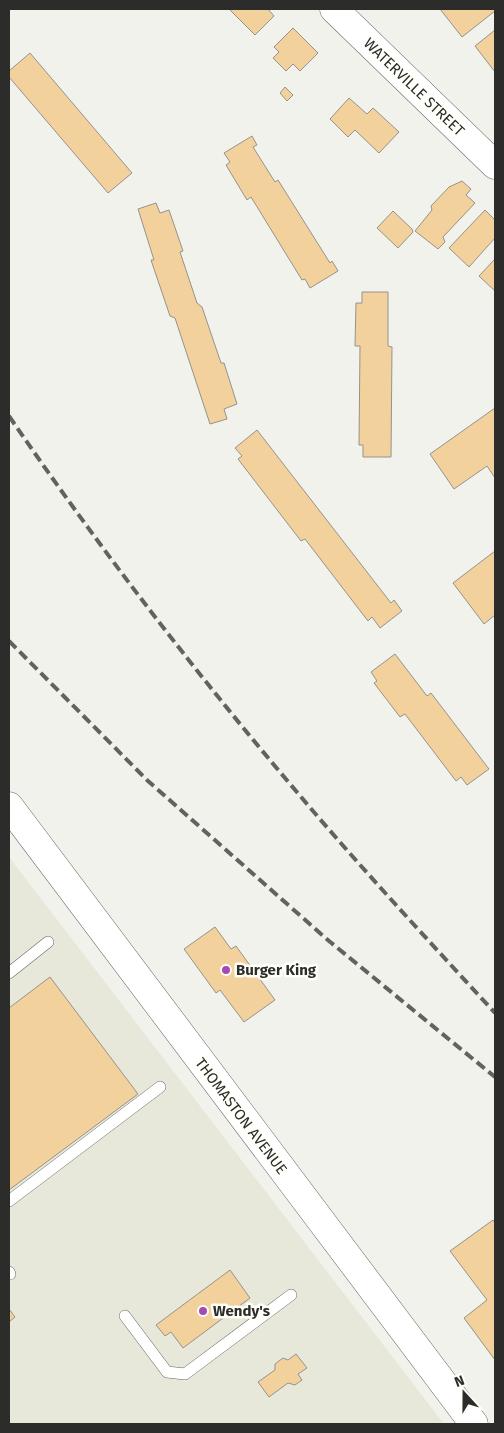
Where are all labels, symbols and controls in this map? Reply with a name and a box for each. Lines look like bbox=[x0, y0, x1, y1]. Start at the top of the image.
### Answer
street label: WATERVILLE STREET bbox=[360, 34, 468, 140]
place label: Burger King bbox=[236, 961, 317, 979]
marker: Burger King bbox=[220, 964, 232, 976]
street label: THOMASTON AVENUE bbox=[191, 1054, 291, 1178]
place label: Wendy's bbox=[213, 1302, 270, 1320]
marker: Wendy's bbox=[197, 1305, 209, 1317]
north arrow bbox=[439, 1368, 489, 1418]
text: N bbox=[452, 1372, 467, 1391]

